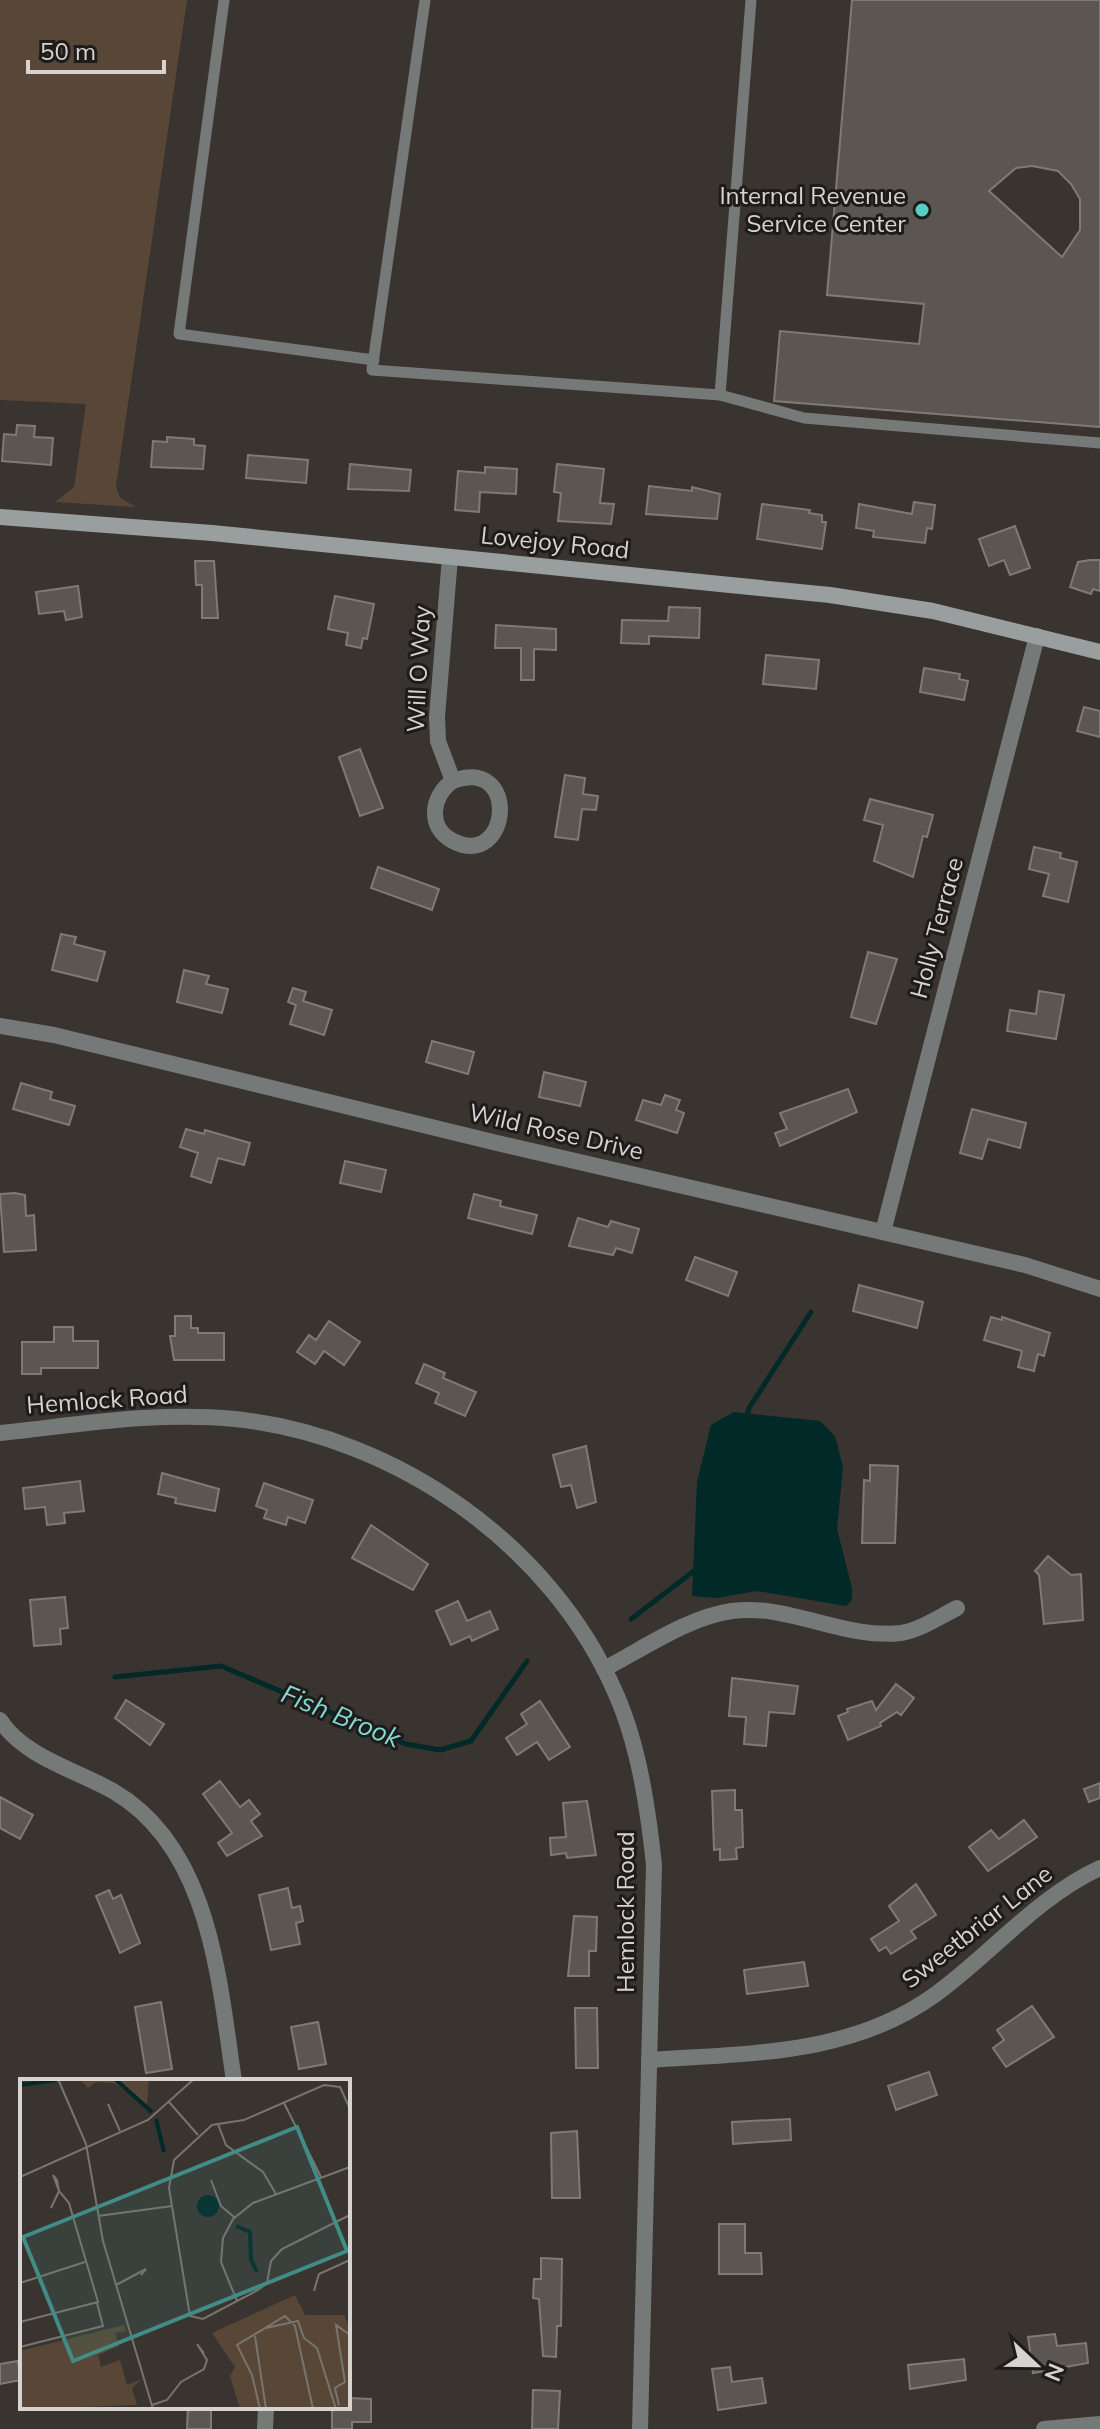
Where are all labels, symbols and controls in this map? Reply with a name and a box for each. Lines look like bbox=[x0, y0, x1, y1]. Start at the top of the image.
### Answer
scale bar bbox=[28, 24, 164, 74]
text: 50 m bbox=[40, 36, 96, 66]
place label: Internal Revenue Service Center bbox=[719, 180, 906, 238]
marker: Internal Revenue Service Center bbox=[913, 201, 931, 219]
street label: Lovejoy Road bbox=[479, 519, 631, 565]
street label: Will O Way bbox=[400, 604, 436, 733]
street label: Holly Terrace bbox=[903, 854, 969, 1001]
street label: Wild Rose Drive bbox=[466, 1096, 646, 1166]
street label: Hemlock Road bbox=[25, 1378, 188, 1420]
water label: Fish Brook bbox=[277, 1677, 406, 1755]
street label: Hemlock Road bbox=[610, 1831, 640, 1993]
street label: Sweetbriar Lane bbox=[895, 1858, 1058, 1994]
inset map bbox=[20, 2079, 350, 2409]
north arrow bbox=[996, 2325, 1076, 2405]
text: N bbox=[1038, 2360, 1071, 2385]

